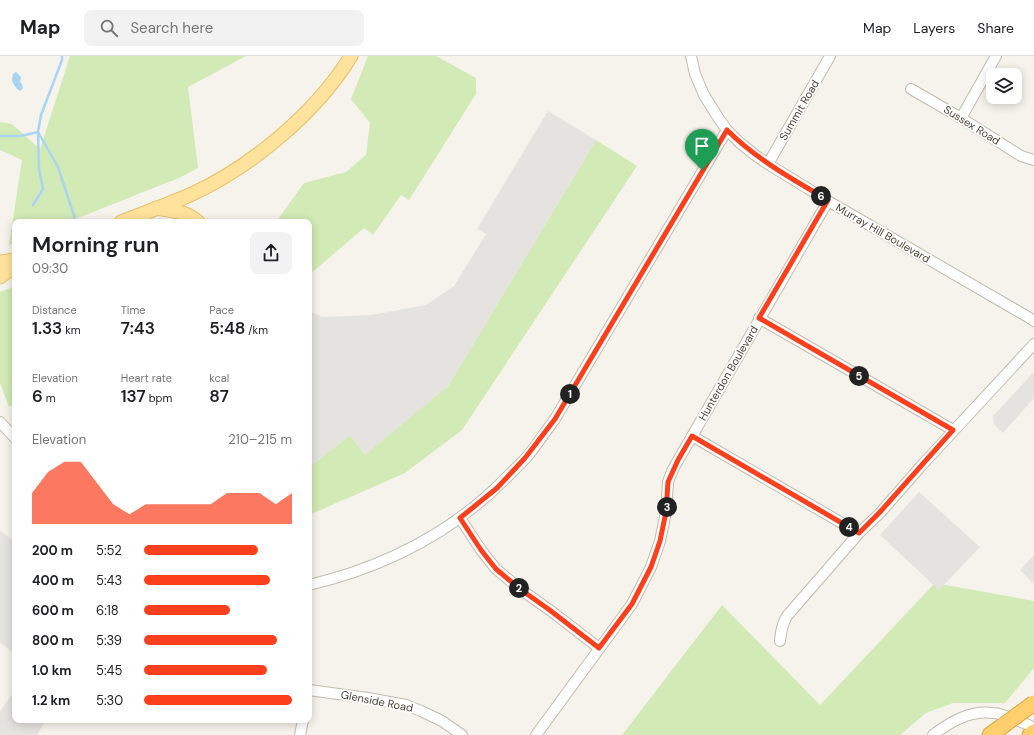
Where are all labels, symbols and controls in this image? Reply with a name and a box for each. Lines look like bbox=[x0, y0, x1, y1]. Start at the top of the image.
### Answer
search box bbox=[84, 10, 364, 46]
text: Map bbox=[20, 15, 60, 40]
icon: search bbox=[98, 17, 120, 39]
text: Search here bbox=[130, 18, 213, 38]
text: Map bbox=[863, 19, 891, 37]
text: Layers bbox=[913, 19, 955, 37]
text: Share bbox=[977, 19, 1014, 37]
map controls bbox=[986, 68, 1022, 104]
button: layers bbox=[986, 68, 1022, 104]
street label: Summit Road bbox=[776, 77, 822, 143]
street label: Sussex Road bbox=[941, 102, 1003, 148]
pin bbox=[685, 129, 719, 170]
icon: arrive bbox=[691, 135, 713, 157]
pin: 6 bbox=[811, 186, 831, 206]
text: 6 bbox=[818, 189, 824, 203]
street label: Murray Hill Boulevard bbox=[833, 200, 933, 266]
text: Morning run bbox=[32, 230, 159, 259]
button: share bbox=[250, 232, 292, 274]
text: 09:30 bbox=[32, 260, 68, 277]
text: Distance bbox=[32, 303, 77, 317]
text: Time bbox=[121, 303, 146, 317]
text: Pace bbox=[209, 303, 234, 317]
text: 1.33 bbox=[32, 317, 62, 339]
text: 7:43 bbox=[121, 317, 155, 339]
text: 5:48 bbox=[209, 317, 245, 339]
text: km bbox=[62, 323, 81, 337]
text: /km bbox=[245, 323, 268, 337]
street label: Hunterdon Boulevard bbox=[695, 323, 761, 423]
pin: 5 bbox=[849, 366, 869, 386]
text: 5 bbox=[856, 369, 862, 383]
text: Elevation bbox=[32, 371, 78, 385]
text: Heart rate bbox=[121, 371, 172, 385]
text: kcal bbox=[209, 371, 229, 385]
pin: 1 bbox=[560, 384, 580, 404]
text: 6 bbox=[32, 385, 43, 407]
text: 137 bbox=[121, 385, 146, 407]
text: 87 bbox=[209, 385, 229, 407]
text: 1 bbox=[568, 387, 572, 401]
text: m bbox=[43, 391, 56, 405]
text: bpm bbox=[146, 391, 172, 405]
text: Elevation bbox=[32, 431, 86, 448]
text: 210–215 m bbox=[228, 431, 292, 448]
pin: 3 bbox=[657, 497, 677, 517]
text: 3 bbox=[664, 500, 670, 514]
pin: 4 bbox=[839, 517, 859, 537]
text: 4 bbox=[845, 520, 853, 534]
text: 200 m bbox=[32, 542, 73, 559]
text: 5:52 bbox=[96, 542, 122, 559]
text: 400 m bbox=[32, 572, 74, 589]
text: 5:43 bbox=[96, 572, 122, 589]
pin: 2 bbox=[509, 578, 529, 598]
text: 2 bbox=[516, 581, 522, 595]
text: 600 m bbox=[32, 602, 74, 619]
text: 6:18 bbox=[96, 602, 119, 619]
text: 800 m bbox=[32, 632, 74, 649]
text: 5:39 bbox=[96, 632, 122, 649]
text: 1.0 km bbox=[32, 662, 71, 679]
text: 5:45 bbox=[96, 662, 122, 679]
street label: Glenside Road bbox=[340, 687, 414, 715]
text: 1.2 km bbox=[32, 692, 70, 709]
text: 5:30 bbox=[96, 692, 123, 709]

